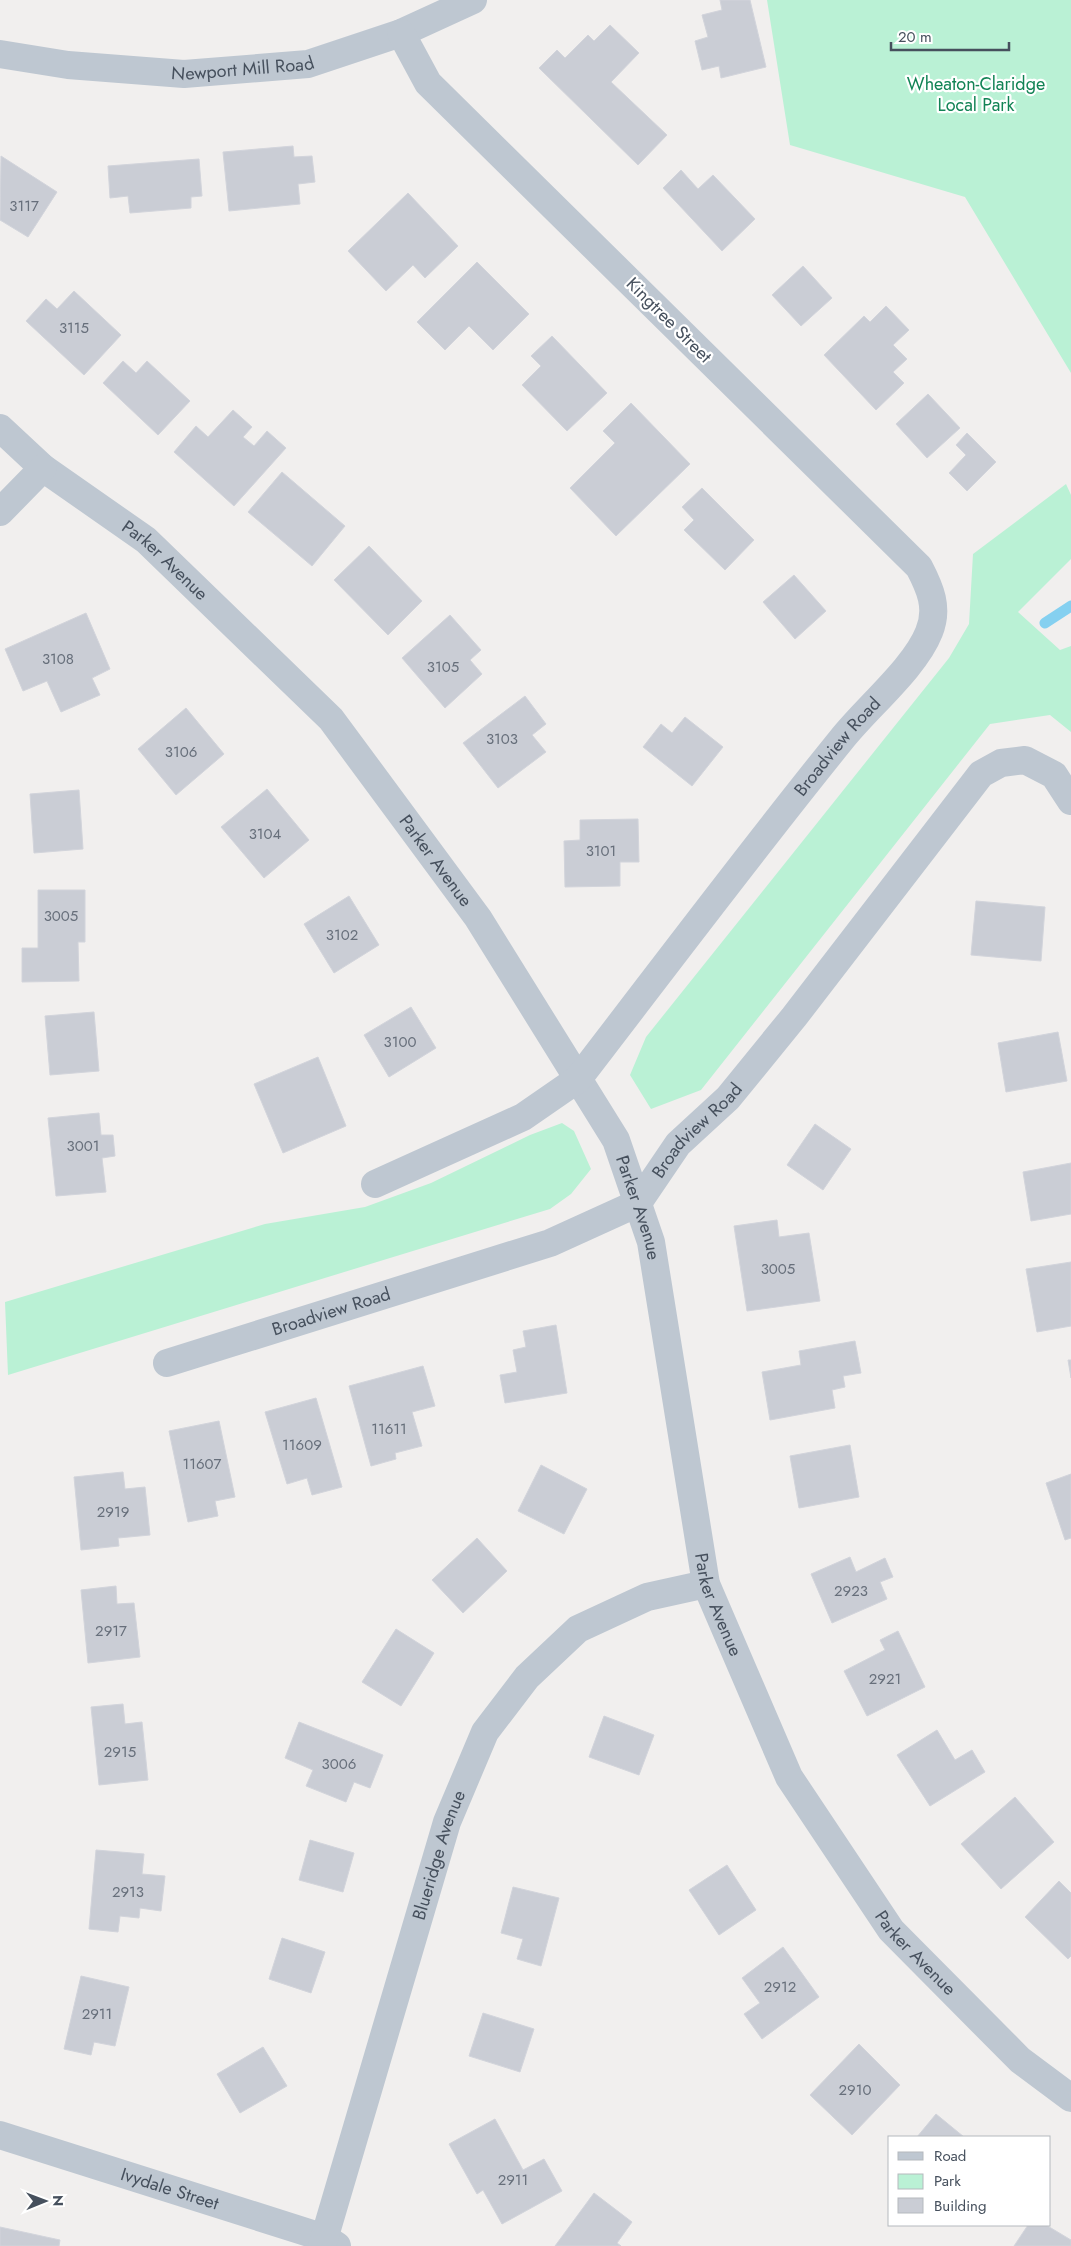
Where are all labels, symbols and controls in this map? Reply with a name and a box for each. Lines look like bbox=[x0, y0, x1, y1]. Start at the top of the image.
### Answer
scale bar bbox=[891, 20, 1008, 52]
text: 20 m bbox=[898, 26, 932, 48]
street label: Newport Mill Road bbox=[170, 50, 318, 87]
park label: Wheaton-Claridge Local Park bbox=[907, 71, 1045, 118]
house number: 3117 bbox=[9, 195, 39, 217]
street label: Kingtree Street bbox=[620, 271, 718, 369]
house number: 3115 bbox=[59, 317, 89, 339]
street label: Parker Avenue bbox=[117, 514, 214, 606]
house number: 3108 bbox=[42, 648, 74, 670]
house number: 3105 bbox=[427, 656, 459, 678]
street label: Broadview Road bbox=[788, 691, 887, 802]
house number: 3103 bbox=[486, 728, 518, 750]
house number: 3106 bbox=[165, 741, 197, 763]
street label: Parker Avenue bbox=[393, 809, 478, 912]
house number: 3104 bbox=[249, 823, 282, 845]
house number: 3101 bbox=[586, 840, 616, 862]
house number: 3005 bbox=[44, 905, 78, 927]
house number: 3102 bbox=[326, 924, 358, 946]
house number: 3100 bbox=[384, 1031, 416, 1053]
street label: Broadview Road bbox=[646, 1077, 748, 1183]
house number: 3001 bbox=[67, 1135, 99, 1157]
street label: Parker Avenue bbox=[609, 1152, 667, 1262]
house number: 3005 bbox=[761, 1258, 795, 1280]
street label: Broadview Road bbox=[269, 1281, 394, 1342]
house number: 11611 bbox=[371, 1418, 407, 1440]
house number: 11609 bbox=[282, 1434, 322, 1456]
house number: 11607 bbox=[182, 1453, 222, 1475]
house number: 2919 bbox=[97, 1501, 129, 1523]
street label: Parker Avenue bbox=[688, 1551, 749, 1660]
house number: 2923 bbox=[834, 1580, 868, 1602]
house number: 2917 bbox=[95, 1620, 127, 1642]
house number: 2921 bbox=[869, 1668, 901, 1690]
house number: 2915 bbox=[104, 1741, 136, 1763]
house number: 3006 bbox=[322, 1753, 356, 1775]
street label: Blueridge Avenue bbox=[406, 1786, 472, 1923]
house number: 2913 bbox=[112, 1881, 144, 1903]
street label: Parker Avenue bbox=[868, 1905, 962, 2001]
house number: 2912 bbox=[764, 1976, 796, 1998]
house number: 2911 bbox=[82, 2003, 112, 2025]
house number: 2910 bbox=[839, 2079, 871, 2101]
legend bbox=[888, 2136, 1051, 2226]
text: Road bbox=[934, 2145, 966, 2167]
street label: Ivydale Street bbox=[117, 2161, 223, 2217]
house number: 2911 bbox=[498, 2169, 528, 2191]
text: Park bbox=[934, 2170, 961, 2192]
north arrow bbox=[20, 2176, 70, 2226]
text: N bbox=[48, 2195, 68, 2207]
text: Building bbox=[934, 2195, 986, 2217]

